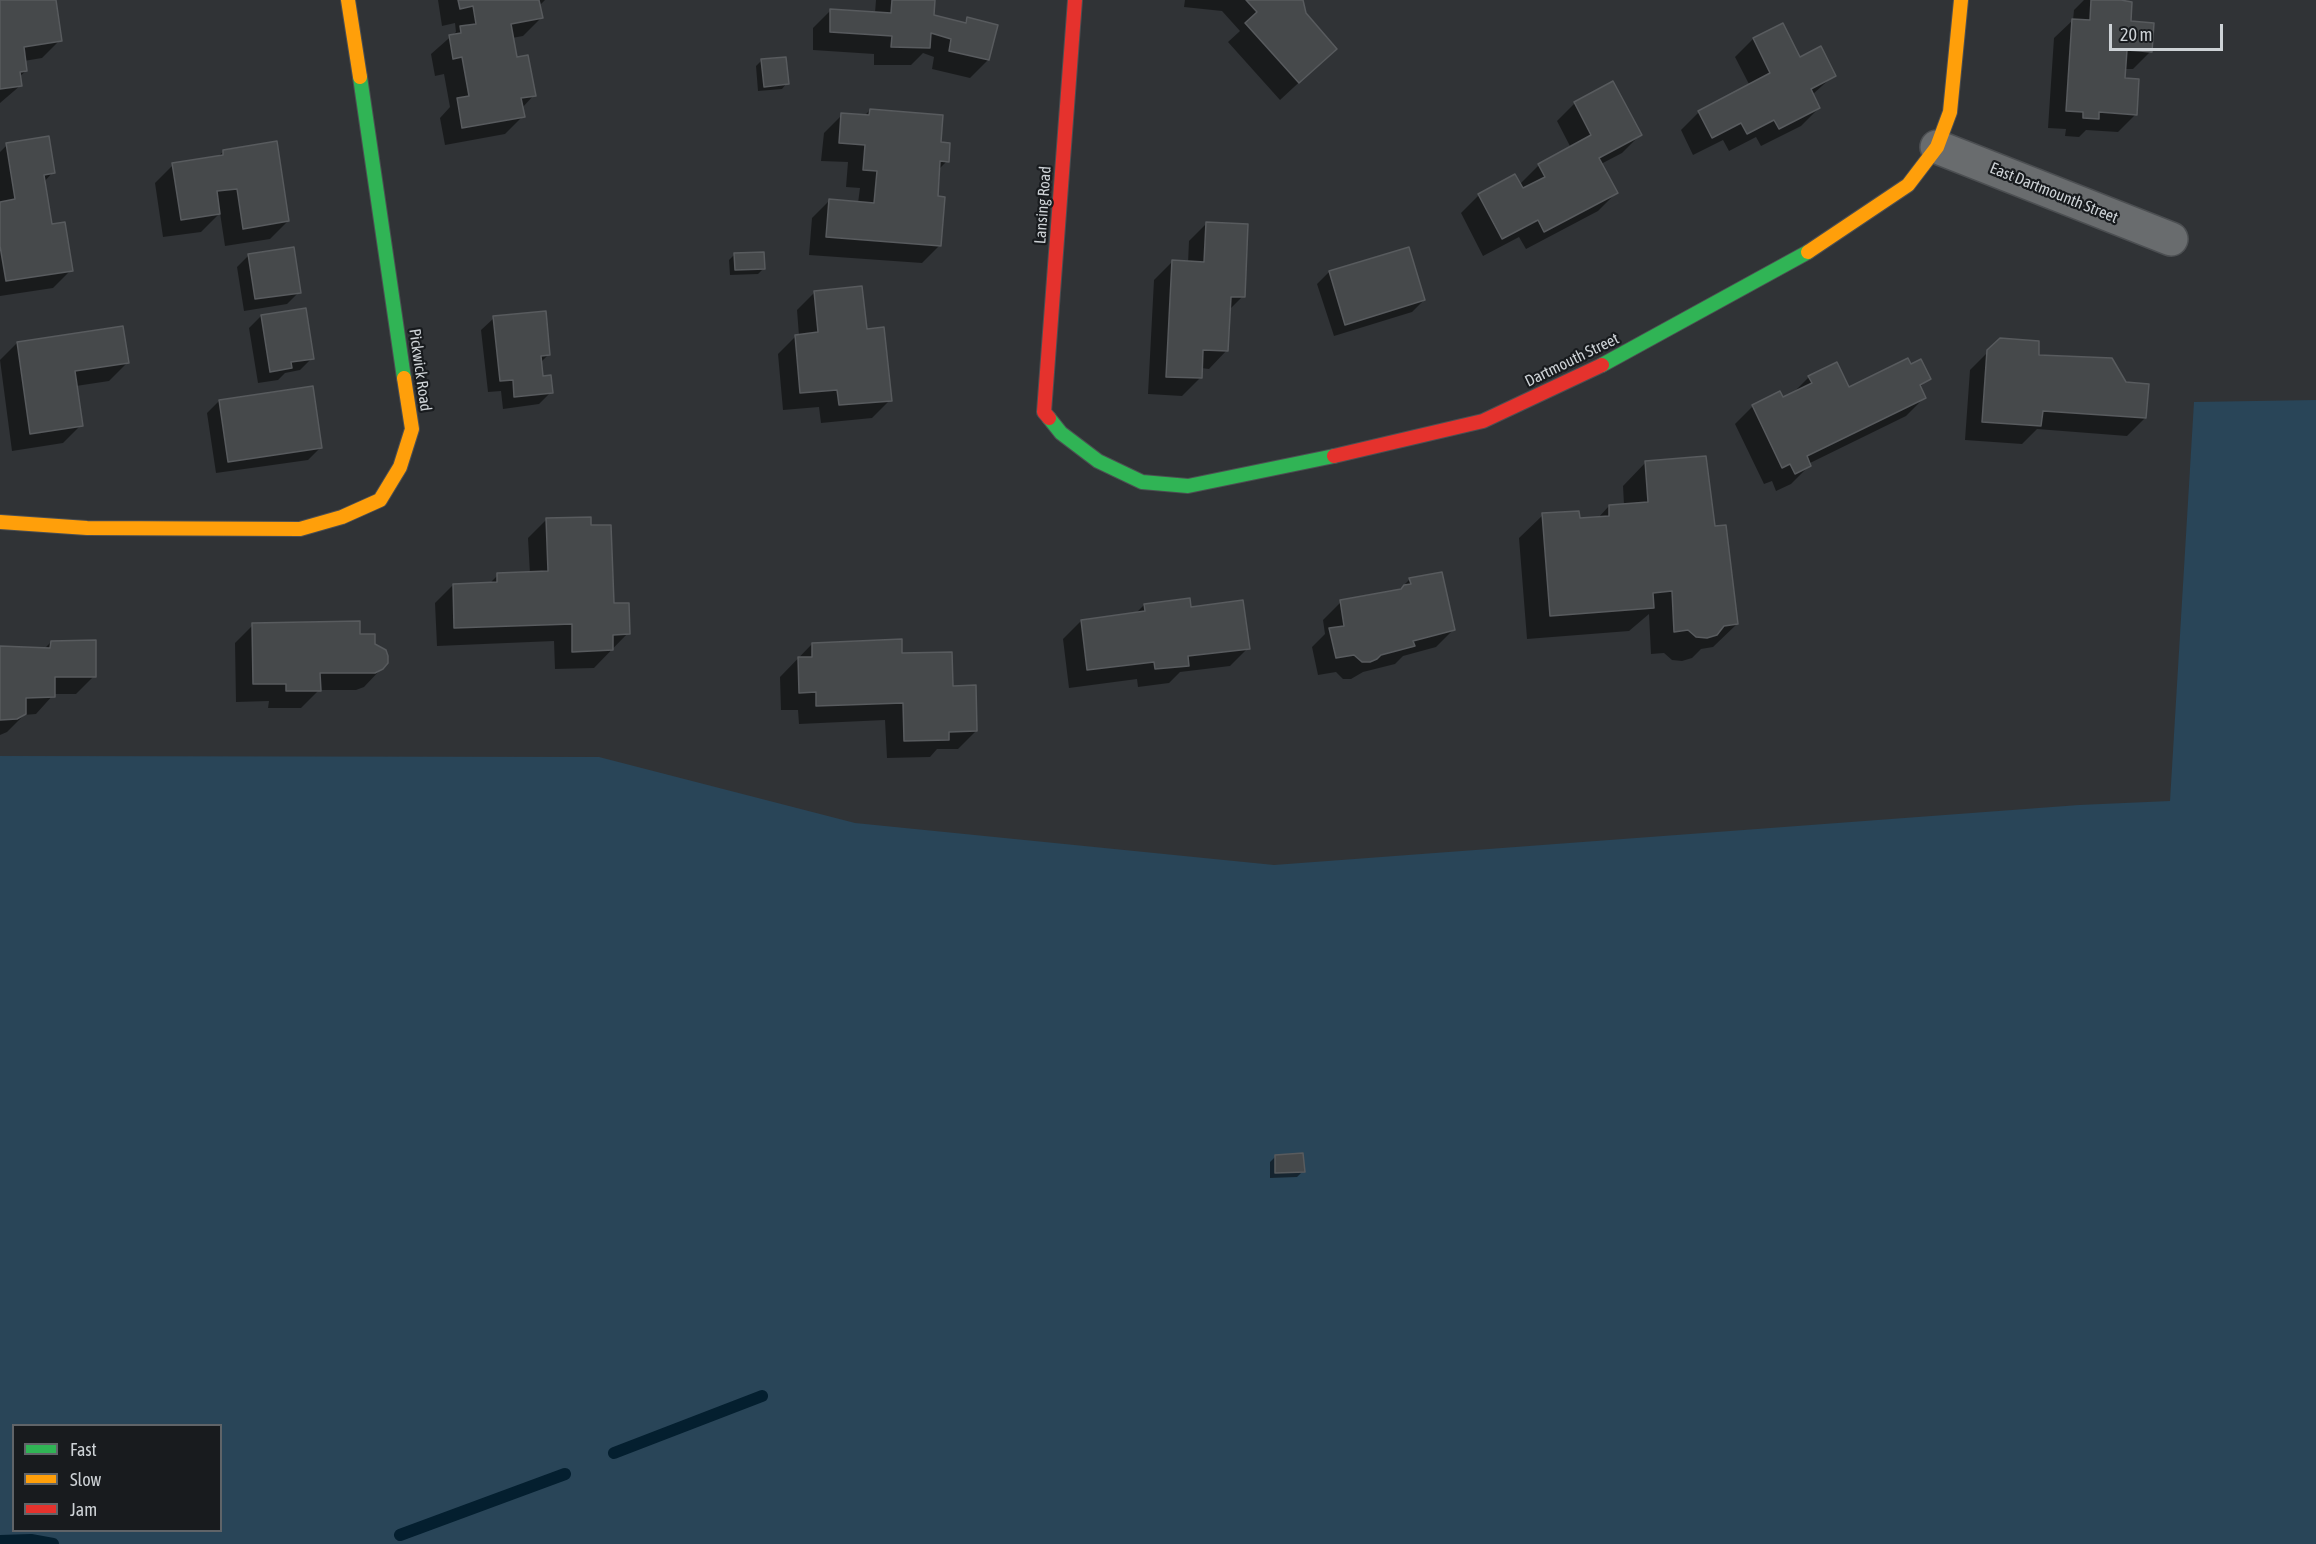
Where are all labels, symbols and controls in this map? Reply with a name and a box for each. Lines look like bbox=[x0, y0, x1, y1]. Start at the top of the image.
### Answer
scale bar bbox=[2112, 12, 2226, 50]
text: 20 m bbox=[2120, 24, 2152, 45]
street label: East Dartmounth Street bbox=[1987, 159, 2121, 227]
street label: Lansing Road bbox=[1031, 165, 1055, 245]
street label: Pickwick Road bbox=[405, 328, 435, 412]
street label: Dartmouth Street bbox=[1522, 329, 1622, 391]
legend bbox=[12, 1424, 222, 1532]
text: Fast bbox=[70, 1439, 97, 1460]
text: Slow bbox=[70, 1469, 101, 1490]
text: Jam bbox=[70, 1499, 97, 1520]

